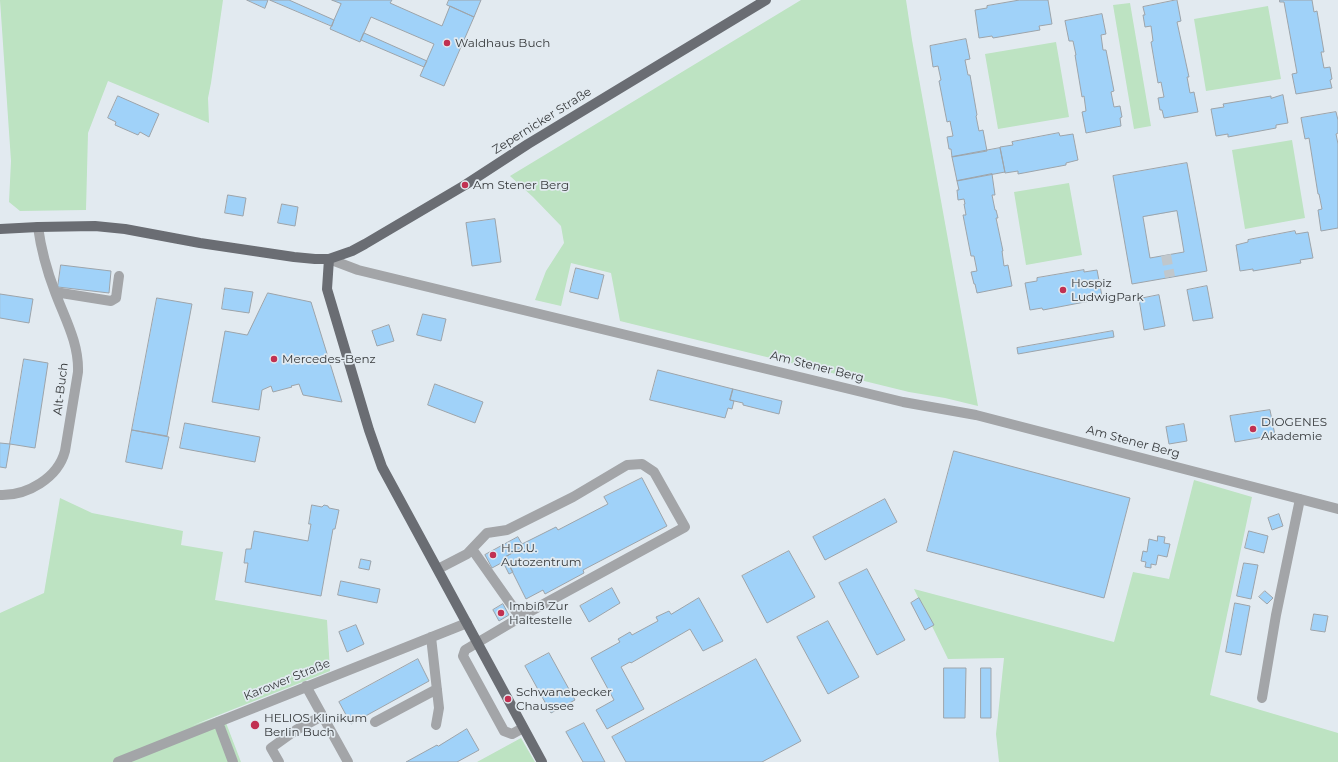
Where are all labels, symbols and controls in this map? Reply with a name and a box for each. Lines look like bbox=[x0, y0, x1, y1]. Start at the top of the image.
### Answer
place label: Waldhaus Buch bbox=[455, 36, 550, 50]
marker: Waldhaus Buch bbox=[442, 38, 452, 48]
street label: Zepernicker Straße bbox=[490, 85, 594, 157]
place label: Am Stener Berg bbox=[473, 178, 569, 192]
marker: Am Stener Berg bbox=[460, 180, 470, 190]
place label: Hospiz LudwigPark bbox=[1071, 276, 1144, 304]
marker: Hospiz LudwigPark bbox=[1058, 285, 1068, 295]
street label: Am Stener Berg bbox=[769, 348, 865, 386]
place label: Mercedes-Benz bbox=[282, 352, 376, 366]
marker: Mercedes-Benz bbox=[269, 354, 279, 364]
street label: Alt-Buch bbox=[51, 362, 71, 416]
place label: DIOGENES Akademie bbox=[1261, 415, 1327, 443]
street label: Am Stener Berg bbox=[1085, 423, 1181, 461]
marker: DIOGENES Akademie bbox=[1248, 424, 1258, 434]
place label: H.D.U. Autozentrum bbox=[501, 541, 581, 569]
marker: H.D.U. Autozentrum bbox=[488, 550, 498, 560]
place label: Imbiß Zur Haltestelle bbox=[509, 599, 572, 627]
marker: Imbiß Zur Haltestelle bbox=[496, 608, 506, 618]
street label: Karower Straße bbox=[242, 656, 332, 704]
place label: Schwanebecker Chaussee bbox=[516, 685, 612, 713]
marker: Schwanebecker Chaussee bbox=[503, 694, 513, 704]
place label: HELIOS Klinikum Berlin Buch bbox=[264, 711, 367, 739]
marker: HELIOS Klinikum Berlin Buch bbox=[249, 719, 261, 731]

